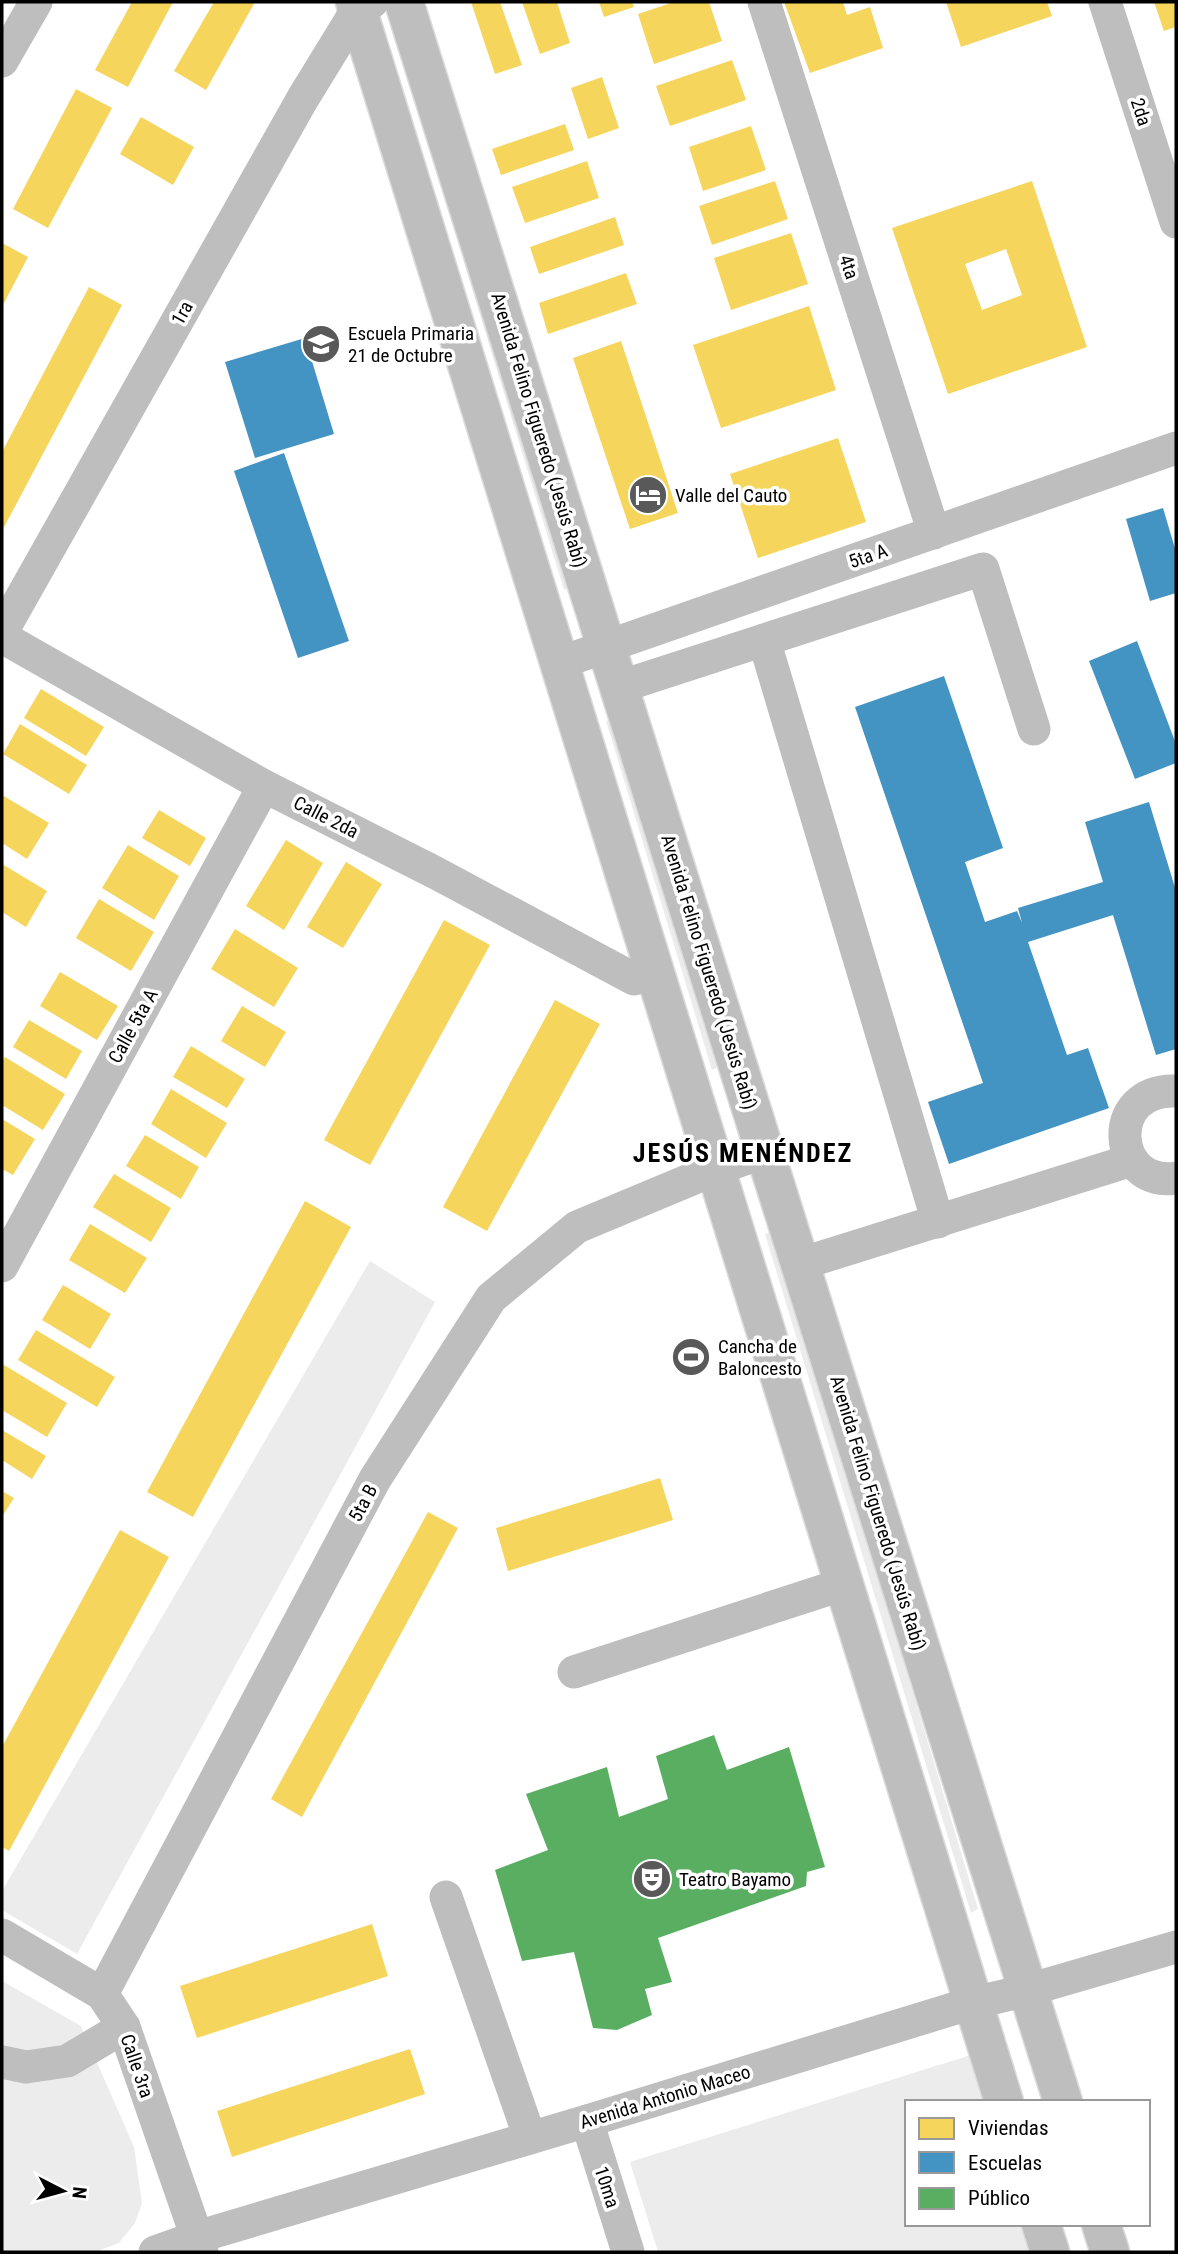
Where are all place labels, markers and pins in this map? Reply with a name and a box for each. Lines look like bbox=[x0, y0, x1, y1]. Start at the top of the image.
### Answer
place label: Escuela Primaria 21 de Octubre bbox=[348, 322, 474, 367]
school or university icon: Escuela Primaria 21 de Octubre bbox=[300, 323, 342, 365]
hotel icon: Valle del Cauto bbox=[627, 474, 669, 516]
place label: Valle del Cauto bbox=[675, 484, 787, 507]
place label: Cancha de Baloncesto bbox=[718, 1335, 802, 1380]
sports icon: Cancha de Baloncesto bbox=[670, 1336, 712, 1378]
theatre icon: Teatro Bayamo bbox=[631, 1858, 673, 1900]
place label: Teatro Bayamo bbox=[679, 1868, 791, 1891]

